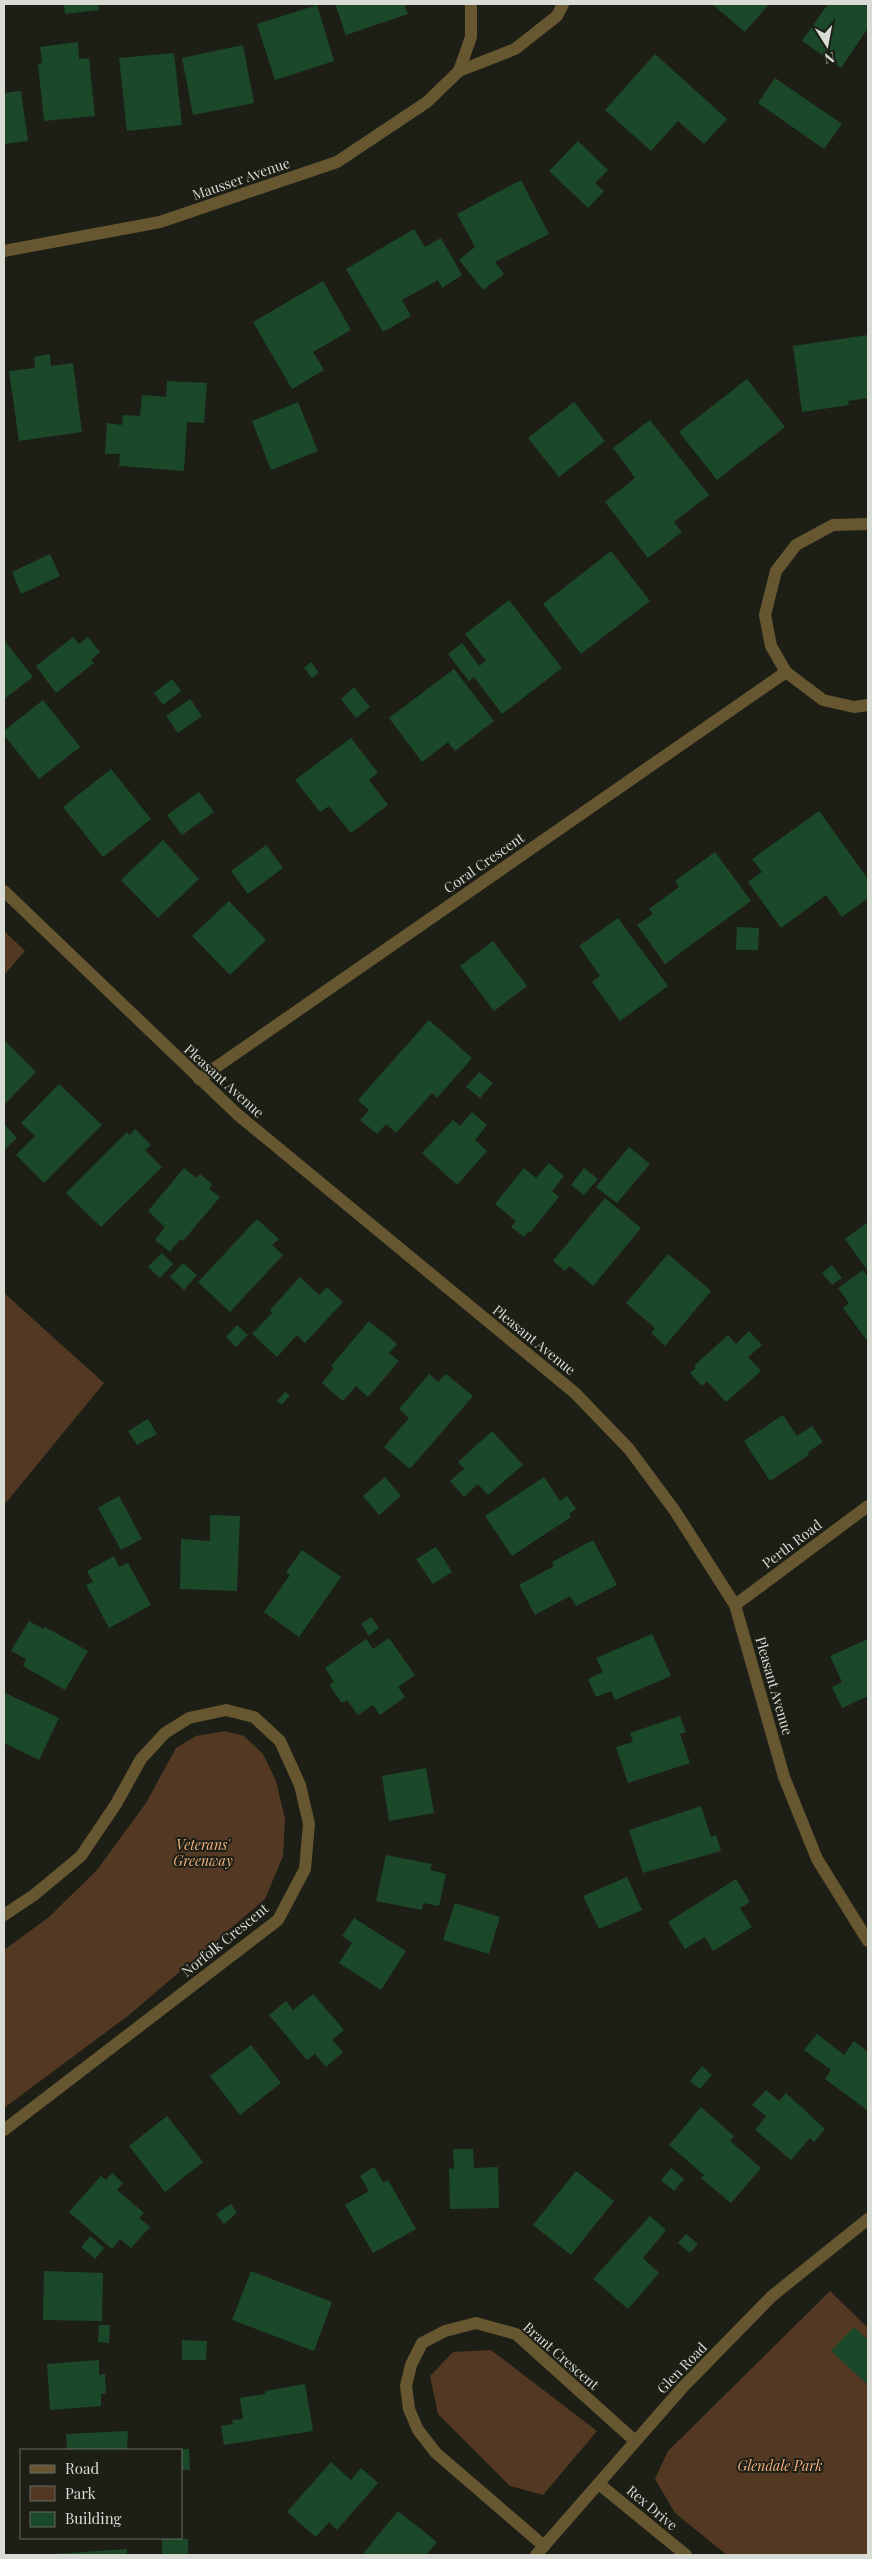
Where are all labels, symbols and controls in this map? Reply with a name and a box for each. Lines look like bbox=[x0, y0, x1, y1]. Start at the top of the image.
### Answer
north arrow bbox=[802, 20, 852, 70]
text: N bbox=[823, 48, 836, 69]
street label: Mausser Avenue bbox=[190, 153, 292, 204]
street label: Coral Crescent bbox=[440, 827, 529, 897]
street label: Pleasant Avenue bbox=[180, 1040, 268, 1122]
street label: Pleasant Avenue bbox=[489, 1300, 580, 1379]
street label: Perth Road bbox=[758, 1515, 825, 1572]
street label: Pleasant Avenue bbox=[751, 1634, 798, 1737]
park label: Veterans' Greenway bbox=[173, 1835, 233, 1870]
street label: Norfolk Crescent bbox=[177, 1898, 273, 1981]
street label: Brant Crescent bbox=[519, 2317, 604, 2394]
street label: Glen Road bbox=[652, 2338, 711, 2397]
legend bbox=[20, 2449, 182, 2539]
park label: Glendale Park bbox=[738, 2456, 822, 2475]
text: Road bbox=[65, 2458, 99, 2478]
street label: Rex Drive bbox=[623, 2481, 682, 2534]
text: Park bbox=[65, 2483, 97, 2503]
text: Building bbox=[65, 2508, 122, 2528]

